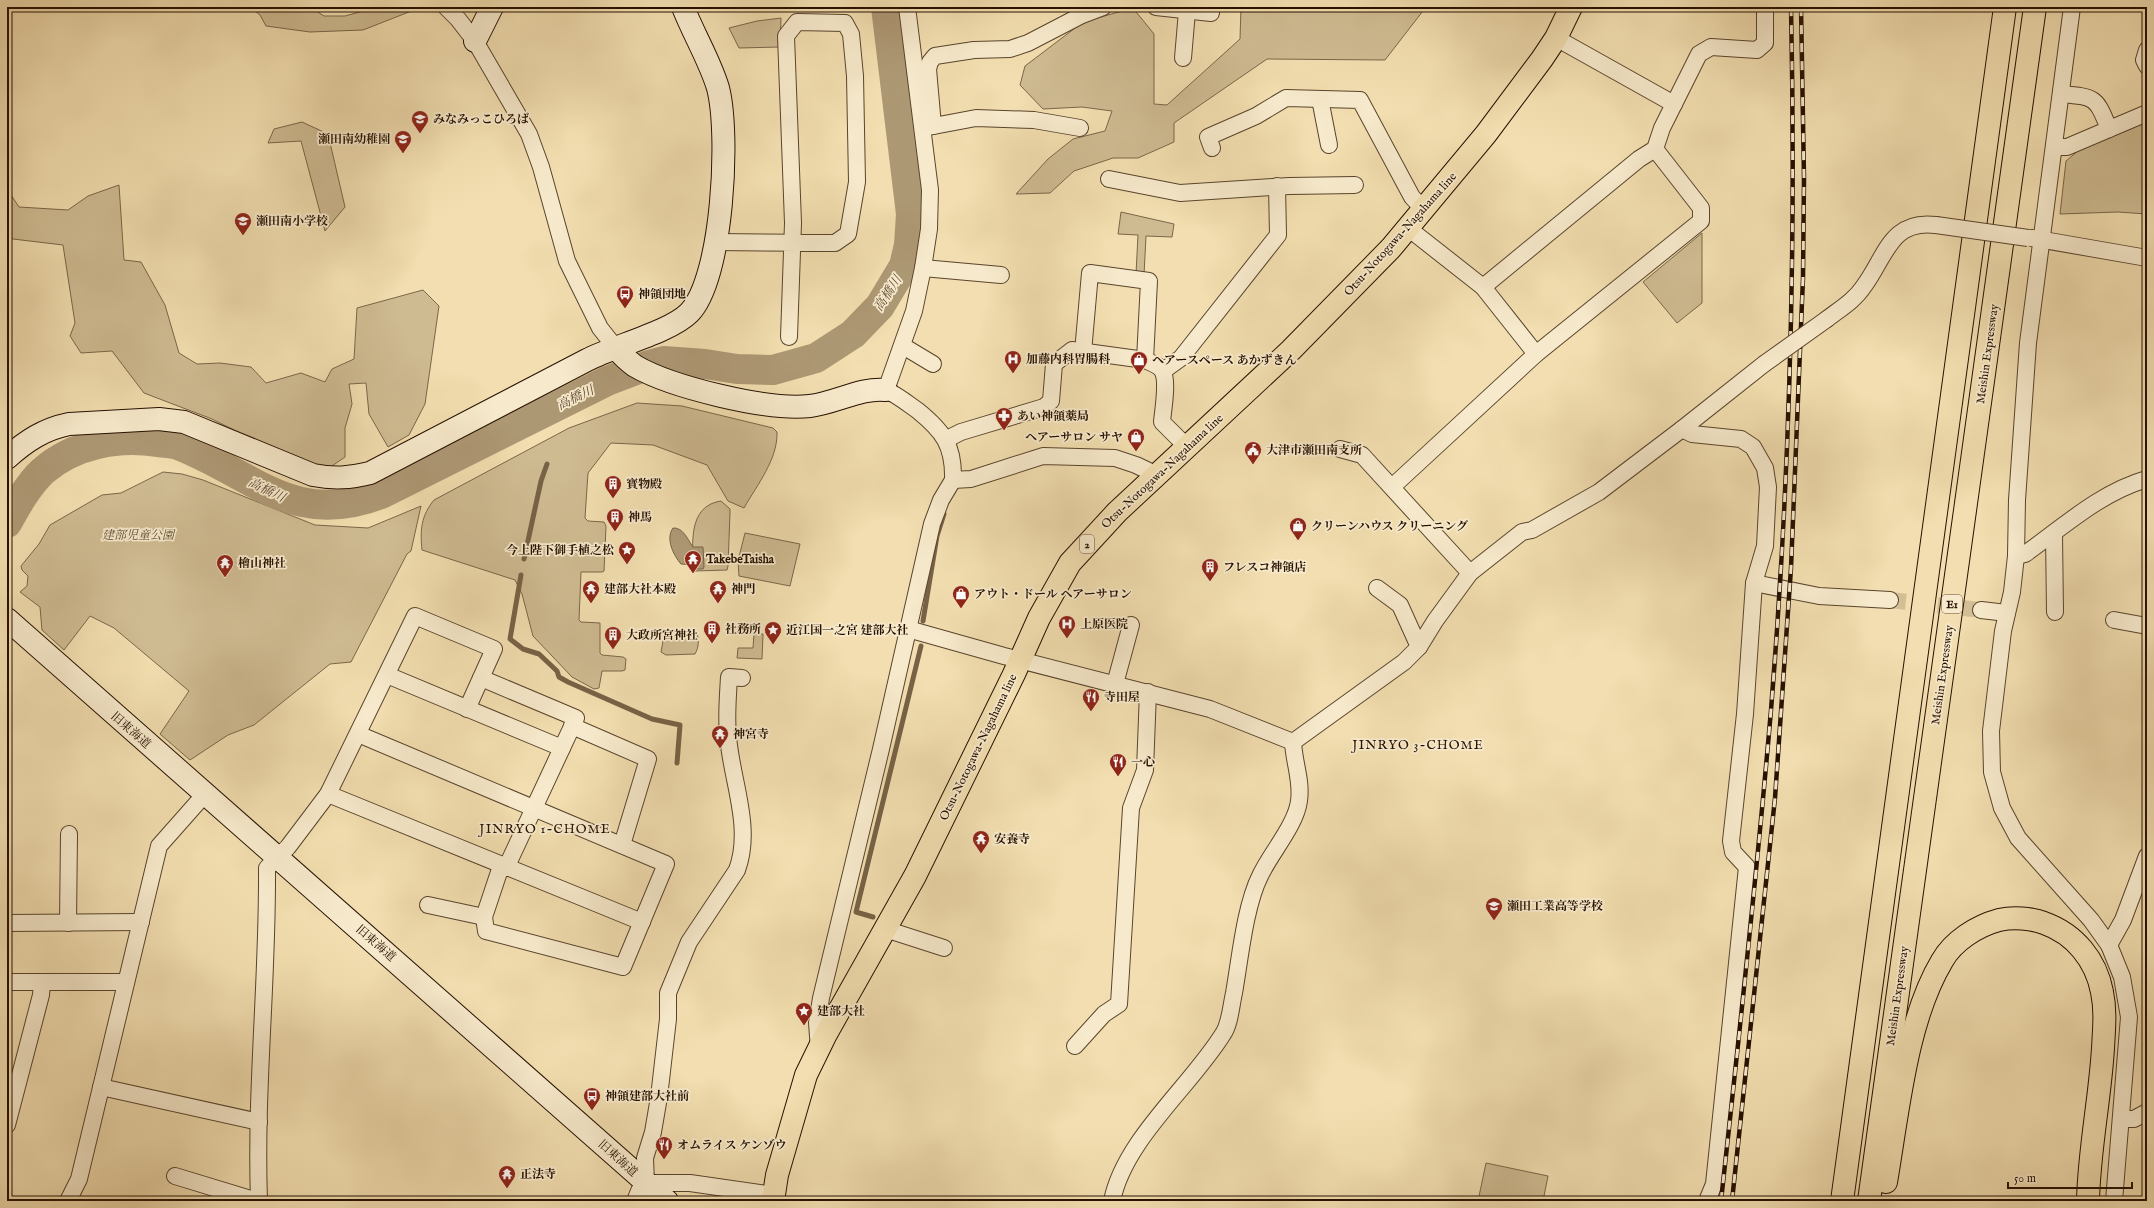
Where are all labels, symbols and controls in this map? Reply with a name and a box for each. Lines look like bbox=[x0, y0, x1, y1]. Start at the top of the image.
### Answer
school or university icon: みなみっこひろば bbox=[410, 109, 430, 134]
place label: みなみっこひろば bbox=[433, 112, 529, 127]
school or university icon: 瀬田南幼稚園 bbox=[393, 129, 413, 154]
place label: 瀬田南幼稚園 bbox=[318, 132, 390, 147]
street label: Otsu-Notogawa-Nagahama line bbox=[1341, 169, 1460, 299]
school or university icon: 瀬田南小学校 bbox=[233, 211, 253, 236]
place label: 瀬田南小学校 bbox=[256, 214, 328, 229]
water label: 高橋川 bbox=[871, 271, 907, 315]
bus stop icon: 神領団地 bbox=[615, 284, 635, 309]
place label: 神領団地 bbox=[638, 287, 686, 302]
street label: Meishin Expressway bbox=[1973, 303, 2003, 405]
hospital icon: 加藤内科胃腸科 bbox=[1003, 349, 1023, 374]
shop icon: ヘアースペース あかずきん bbox=[1129, 350, 1149, 375]
place label: 加藤内科胃腸科 bbox=[1026, 352, 1111, 367]
place label: ヘアースペース あかずきん bbox=[1152, 353, 1297, 368]
water label: 高橋川 bbox=[554, 381, 599, 415]
pharmacy icon: あい神領薬局 bbox=[994, 406, 1014, 431]
place label: あい神領薬局 bbox=[1017, 409, 1089, 424]
street label: Otsu-Notogawa-Nagahama line bbox=[1098, 411, 1227, 532]
shop icon: ヘアーサロン サヤ bbox=[1126, 427, 1146, 452]
place label: ヘアーサロン サヤ bbox=[1025, 430, 1123, 445]
public building icon: 大津市瀬田南支所 bbox=[1243, 440, 1263, 465]
place label: 大津市瀬田南支所 bbox=[1266, 443, 1362, 458]
water label: 高橋川 bbox=[245, 474, 289, 507]
building icon: 寳物殿 bbox=[603, 474, 623, 499]
place label: 寳物殿 bbox=[626, 477, 662, 492]
building icon: 神馬 bbox=[605, 507, 625, 532]
place label: 神馬 bbox=[628, 510, 652, 525]
shop icon: クリーンハウス クリーニング bbox=[1288, 516, 1308, 541]
place label: クリーンハウス クリーニング bbox=[1311, 519, 1468, 534]
park label: 建部児童公園 bbox=[102, 528, 176, 543]
road number: 2 bbox=[1080, 535, 1094, 553]
place icon: 今上陛下御手植之松 bbox=[617, 540, 637, 565]
place label: 今上陛下御手植之松 bbox=[506, 543, 614, 558]
temple icon: TakebeTaisha bbox=[683, 549, 703, 574]
place label: TakebeTaisha bbox=[705, 552, 775, 567]
temple icon: 檜山神社 bbox=[215, 553, 235, 578]
place label: 檜山神社 bbox=[238, 556, 286, 571]
building icon: フレスコ神領店 bbox=[1200, 557, 1220, 582]
place label: フレスコ神領店 bbox=[1223, 560, 1306, 575]
temple icon: 建部大社本殿 bbox=[581, 579, 601, 604]
temple icon: 神門 bbox=[708, 579, 728, 604]
place label: 建部大社本殿 bbox=[604, 582, 676, 597]
place label: 神門 bbox=[731, 582, 755, 597]
shop icon: アウト・ドール ヘアーサロン bbox=[951, 584, 971, 609]
place label: アウト・ドール ヘアーサロン bbox=[974, 587, 1132, 602]
road number: E1 bbox=[1942, 595, 1962, 613]
hospital icon: 上原医院 bbox=[1057, 614, 1077, 639]
place label: 上原医院 bbox=[1080, 617, 1128, 632]
building icon: 社務所 bbox=[702, 619, 722, 644]
place icon: 近江国一之宮 建部大社 bbox=[763, 620, 783, 645]
place label: 社務所 bbox=[725, 622, 761, 637]
place label: 近江国一之宮 建部大社 bbox=[786, 623, 909, 638]
street label: Meishin Expressway bbox=[1928, 624, 1958, 726]
building icon: 大政所宮神社 bbox=[603, 625, 623, 650]
place label: 大政所宮神社 bbox=[626, 628, 698, 643]
street label: Otsu-Notogawa-Nagahama line bbox=[936, 671, 1021, 823]
restaurant icon: 寺田屋 bbox=[1081, 687, 1101, 712]
place label: 寺田屋 bbox=[1104, 690, 1140, 705]
street label: 旧東海道 bbox=[108, 709, 154, 752]
temple icon: 神宮寺 bbox=[710, 724, 730, 749]
place label: 神宮寺 bbox=[733, 727, 769, 742]
district label: JINRYO 3-CHOME bbox=[1350, 737, 1484, 754]
restaurant icon: 一心 bbox=[1108, 752, 1128, 777]
place label: 一心 bbox=[1131, 755, 1155, 770]
district label: JINRYO 1-CHOME bbox=[477, 821, 611, 838]
temple icon: 安養寺 bbox=[971, 829, 991, 854]
place label: 安養寺 bbox=[994, 832, 1030, 847]
school or university icon: 瀬田工業高等学校 bbox=[1484, 896, 1504, 921]
place label: 瀬田工業高等学校 bbox=[1507, 899, 1603, 914]
street label: 旧東海道 bbox=[353, 922, 399, 965]
street label: Meishin Expressway bbox=[1883, 945, 1913, 1047]
place icon: 建部大社 bbox=[794, 1001, 814, 1026]
place label: 建部大社 bbox=[817, 1004, 865, 1019]
bus stop icon: 神領建部大社前 bbox=[582, 1086, 602, 1111]
place label: 神領建部大社前 bbox=[605, 1089, 689, 1104]
restaurant icon: オムライス ケンゾウ bbox=[654, 1135, 674, 1160]
street label: 旧東海道 bbox=[595, 1137, 641, 1180]
place label: オムライス ケンゾウ bbox=[677, 1138, 787, 1153]
temple icon: 正法寺 bbox=[497, 1164, 517, 1189]
scale bar bbox=[2008, 1164, 2132, 1190]
place label: 正法寺 bbox=[520, 1167, 556, 1182]
text: 50 m bbox=[2014, 1171, 2036, 1186]

